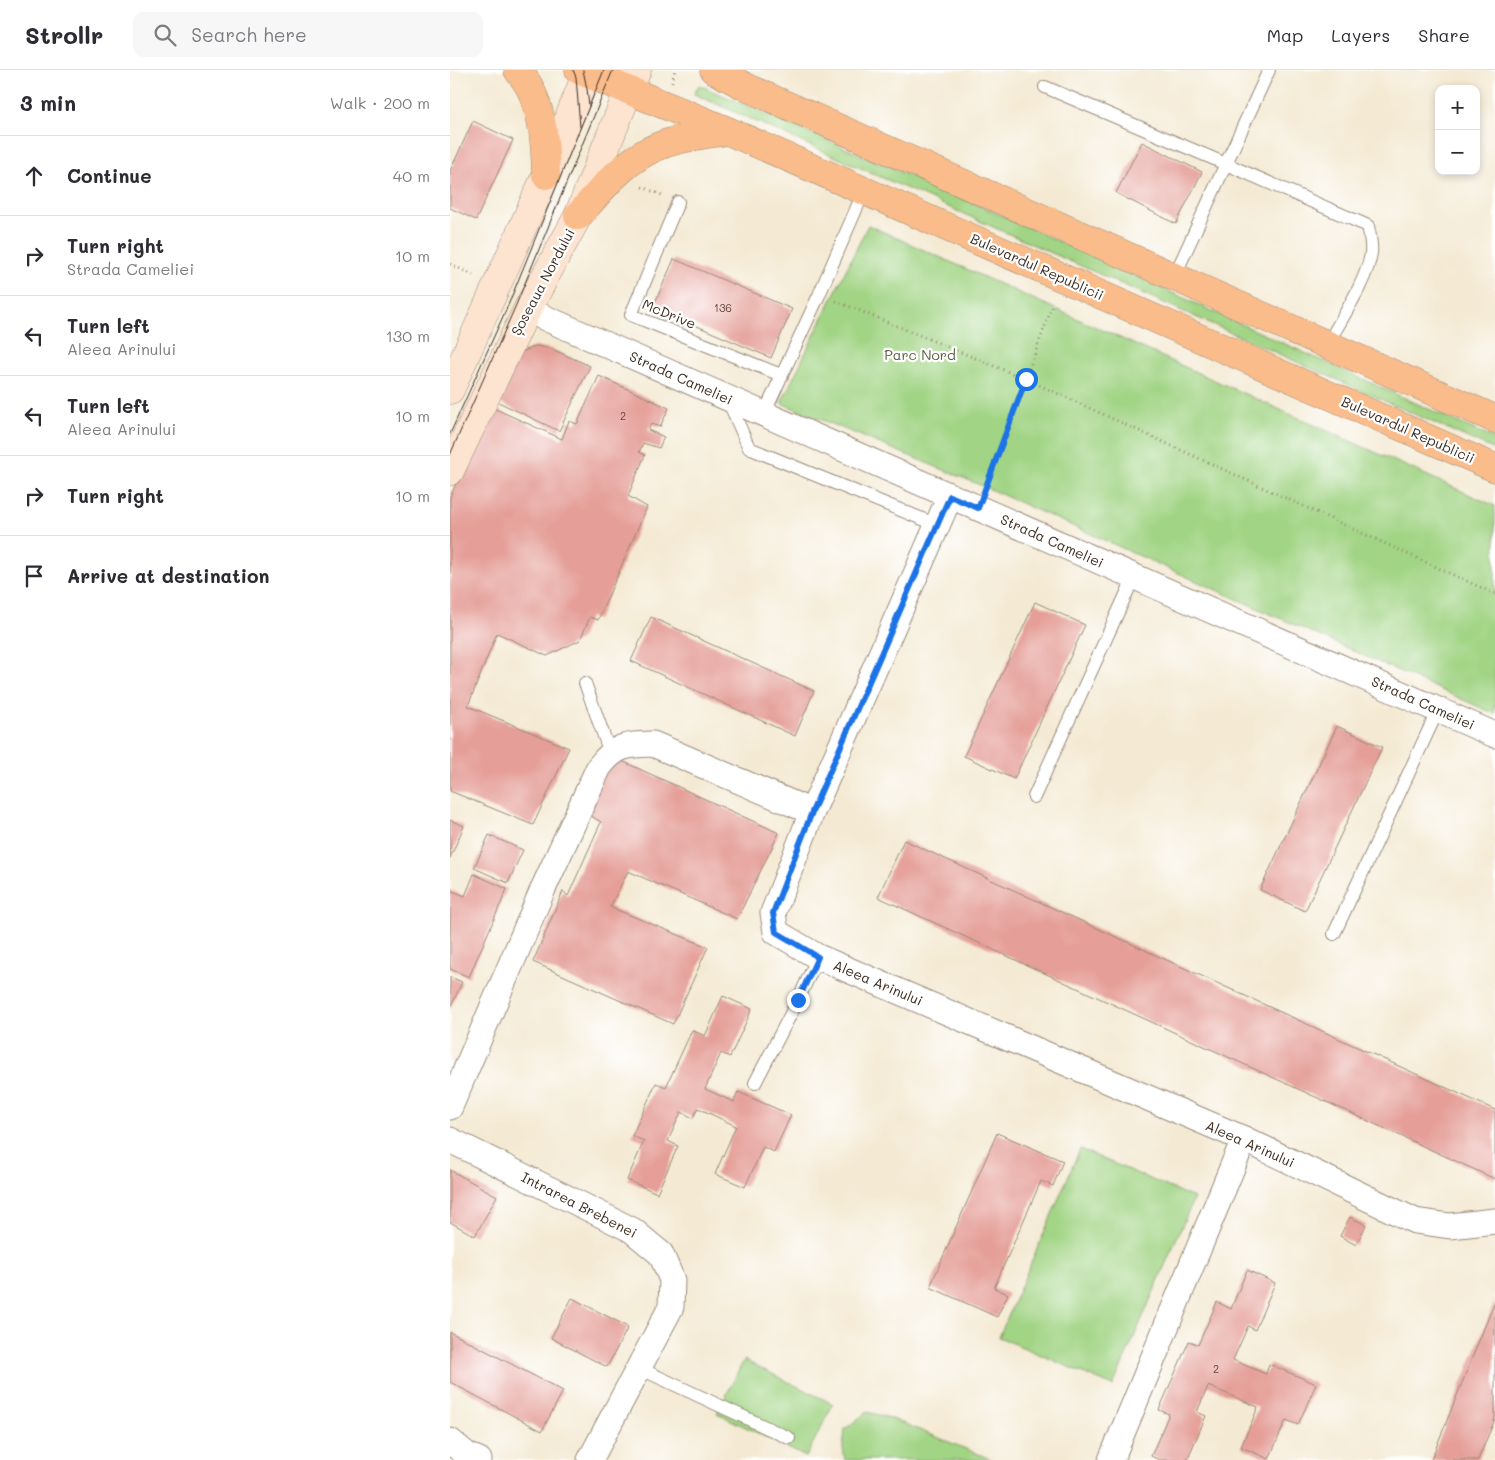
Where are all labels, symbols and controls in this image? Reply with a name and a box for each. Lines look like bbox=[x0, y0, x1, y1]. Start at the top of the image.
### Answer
search box bbox=[133, 12, 483, 57]
text: Strollr bbox=[25, 19, 103, 50]
icon: search bbox=[151, 21, 179, 49]
text: Search here bbox=[191, 22, 307, 47]
text: Map bbox=[1267, 23, 1303, 47]
text: Layers bbox=[1331, 23, 1390, 47]
text: Share bbox=[1418, 23, 1470, 47]
map controls bbox=[1435, 85, 1480, 175]
button: + bbox=[1435, 85, 1480, 130]
text: 3 min bbox=[20, 89, 76, 116]
text: Walk · 200 m bbox=[330, 92, 430, 113]
button: − bbox=[1435, 130, 1480, 175]
icon: ahead bbox=[20, 162, 48, 190]
text: Continue bbox=[67, 163, 152, 188]
text: 40 m bbox=[393, 165, 430, 186]
street label: Șoseaua Nordului bbox=[506, 225, 579, 339]
street label: Bulevardul Republicii bbox=[968, 229, 1107, 304]
text: Turn right bbox=[67, 233, 164, 258]
icon: right bbox=[20, 242, 48, 270]
text: 10 m bbox=[395, 245, 430, 266]
text: Strada Cameliei bbox=[67, 258, 194, 279]
street label: McDrive bbox=[639, 294, 699, 333]
house number: 136 bbox=[714, 300, 732, 315]
text: Turn left bbox=[67, 313, 150, 338]
icon: left bbox=[20, 322, 48, 350]
text: 130 m bbox=[386, 325, 430, 346]
text: Aleea Arinului bbox=[67, 338, 176, 359]
park label: Parc Nord bbox=[884, 345, 956, 364]
street label: Strada Cameliei bbox=[627, 346, 736, 409]
route start bbox=[1015, 368, 1038, 391]
street label: Bulevardul Republicii bbox=[1339, 392, 1478, 467]
text: Turn left bbox=[67, 393, 150, 418]
icon: left bbox=[20, 402, 48, 430]
text: 10 m bbox=[395, 405, 430, 426]
house number: 2 bbox=[620, 408, 626, 423]
text: Aleea Arinului bbox=[67, 418, 176, 439]
icon: right bbox=[20, 482, 48, 510]
text: Turn right bbox=[67, 483, 164, 508]
text: 10 m bbox=[395, 485, 430, 506]
street label: Strada Cameliei bbox=[998, 509, 1107, 572]
icon: arrive bbox=[20, 562, 48, 590]
text: Arrive at destination bbox=[67, 563, 270, 588]
street label: Strada Cameliei bbox=[1369, 671, 1478, 734]
street label: Aleea Arinului bbox=[830, 955, 926, 1010]
route end bbox=[787, 989, 810, 1012]
street label: Aleea Arinului bbox=[1203, 1115, 1298, 1172]
street label: Intrarea Brebenei bbox=[518, 1167, 640, 1242]
house number: 2 bbox=[1213, 1361, 1219, 1376]

